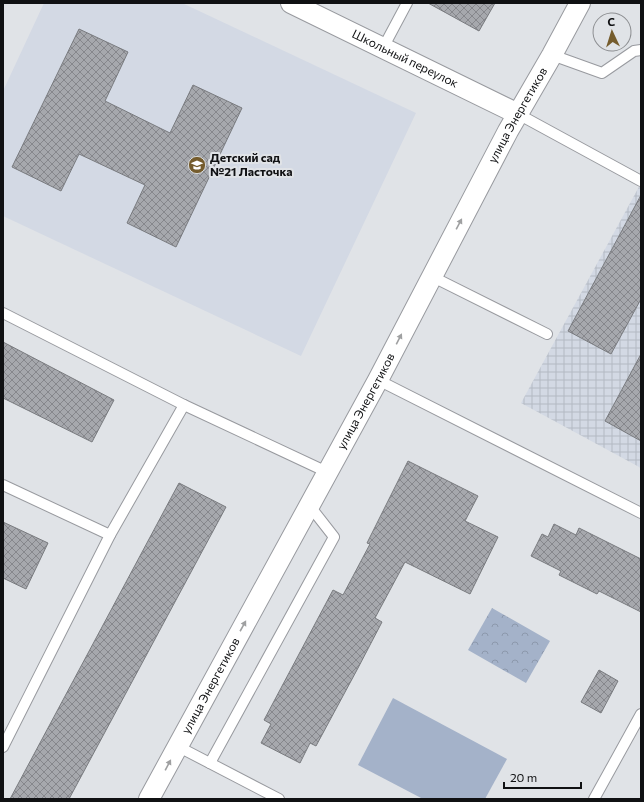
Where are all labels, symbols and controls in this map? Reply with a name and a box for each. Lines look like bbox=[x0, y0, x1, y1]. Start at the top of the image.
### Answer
north arrow bbox=[592, 12, 632, 52]
text: С bbox=[607, 15, 616, 28]
street label: Школьный переулок bbox=[350, 26, 461, 90]
street label: улица Энергетиков bbox=[485, 64, 549, 165]
place label: Детский сад №21 Ласточка bbox=[210, 150, 293, 178]
school or university icon: Детский сад №21 Ласточка bbox=[187, 155, 207, 175]
one-way arrow bbox=[455, 218, 462, 230]
one-way arrow bbox=[396, 334, 402, 345]
street label: улица Энергетиков bbox=[333, 350, 397, 451]
one-way arrow bbox=[240, 620, 247, 632]
street label: улица Энергетиков bbox=[178, 635, 242, 736]
one-way arrow bbox=[164, 759, 171, 770]
scale bar bbox=[504, 764, 581, 790]
text: 20 m bbox=[510, 770, 537, 784]

